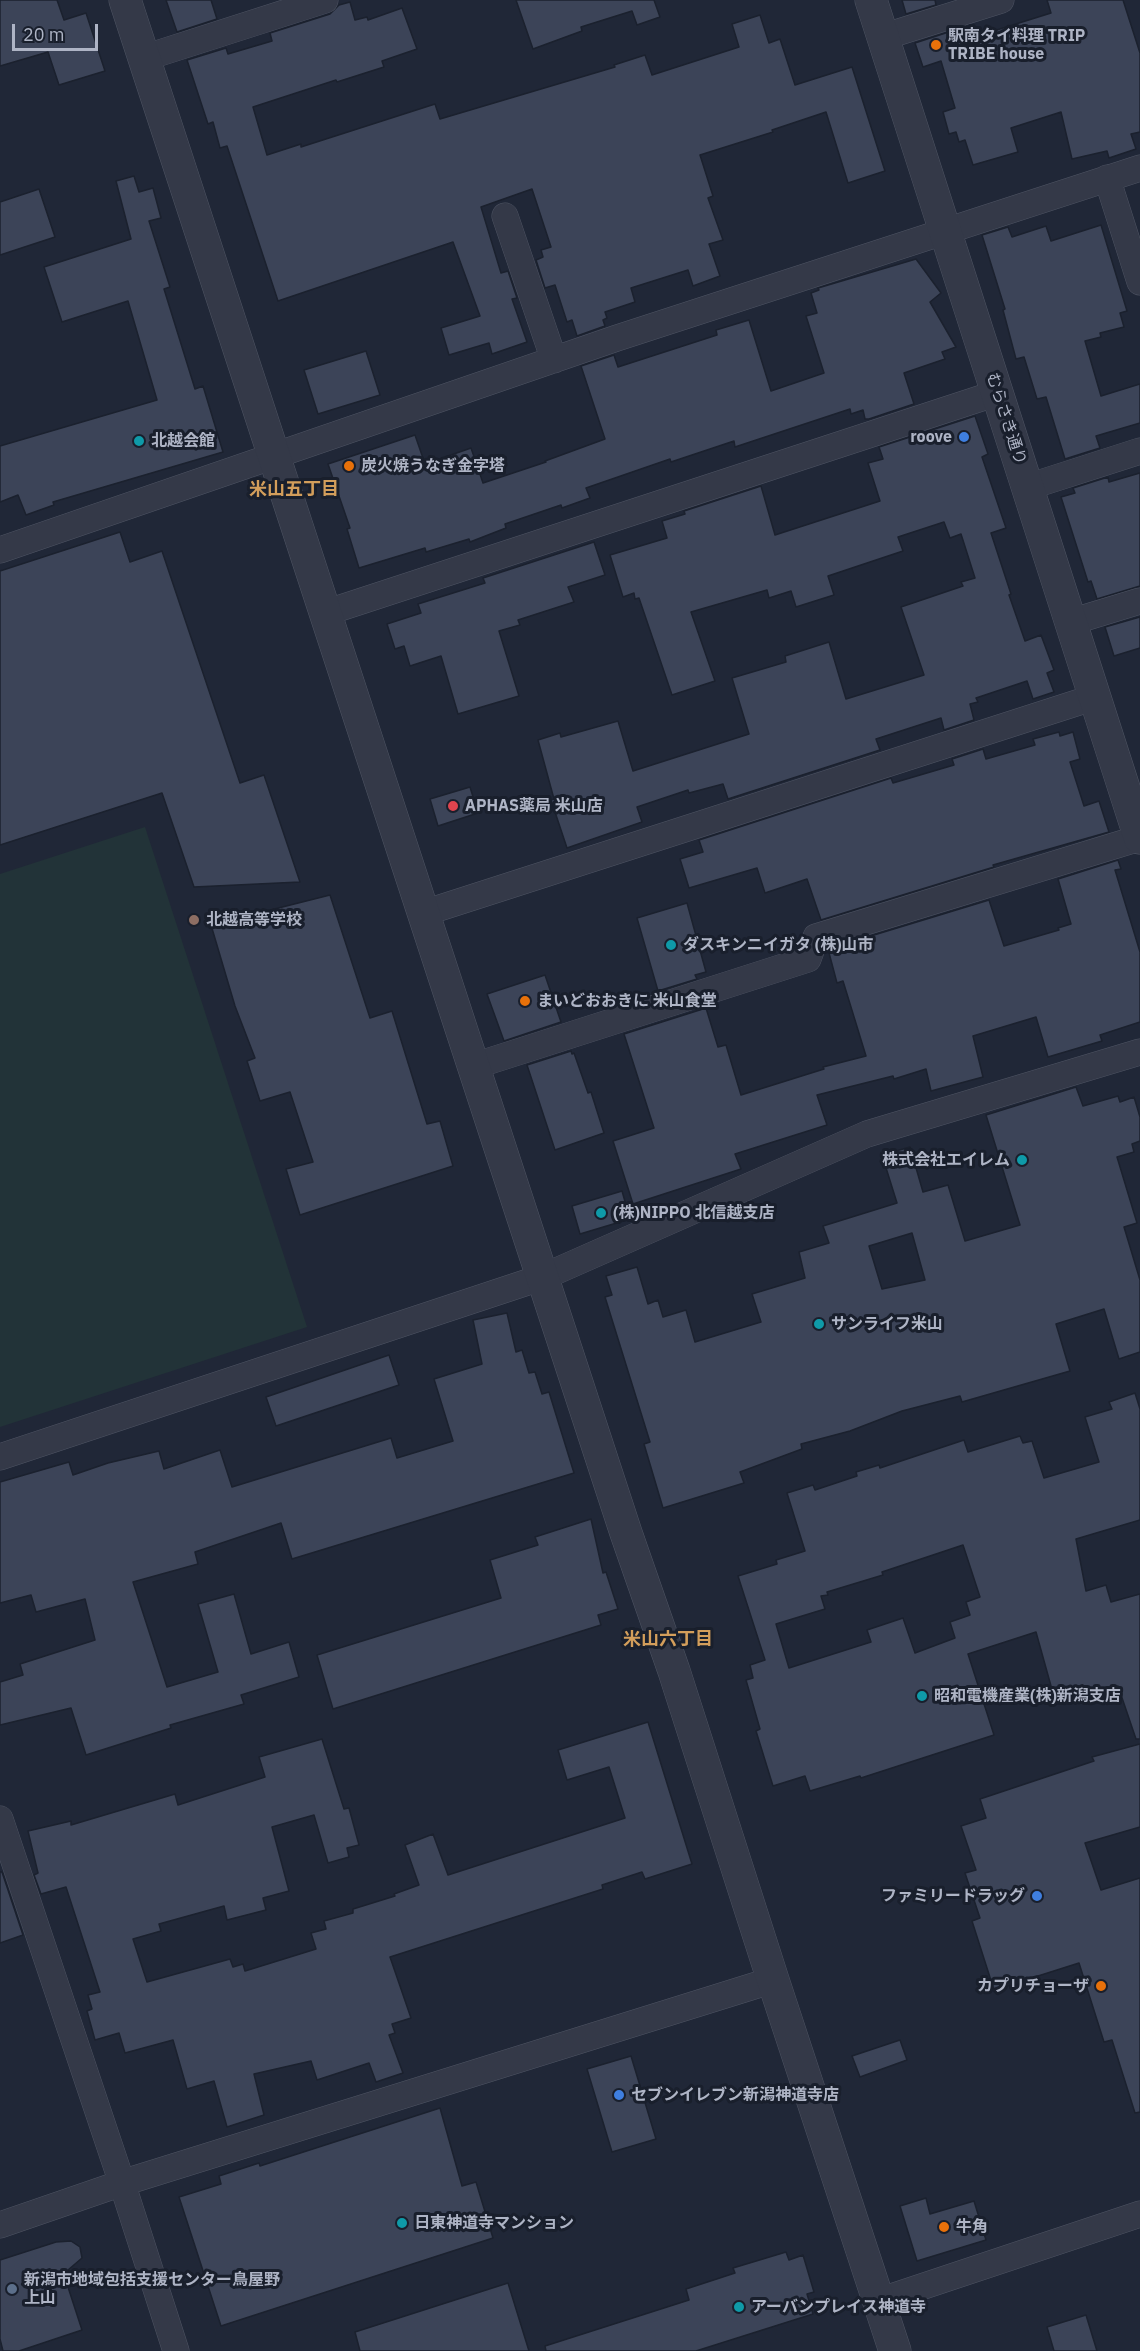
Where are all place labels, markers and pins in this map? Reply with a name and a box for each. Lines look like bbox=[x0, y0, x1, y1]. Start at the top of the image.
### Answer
place label: 駅南タイ料理 TRIP TRIBE house bbox=[948, 26, 1085, 64]
marker: 駅南タイ料理 TRIP TRIBE house bbox=[929, 38, 943, 52]
place label: roove bbox=[910, 427, 952, 447]
marker: roove bbox=[957, 430, 971, 444]
place label: 北越会館 bbox=[151, 431, 215, 451]
marker: 北越会館 bbox=[132, 434, 146, 448]
place label: 炭火焼うなぎ金字塔 bbox=[361, 456, 505, 476]
marker: 炭火焼うなぎ金字塔 bbox=[342, 459, 356, 473]
place label: APHAS薬局 米山店 bbox=[465, 796, 603, 816]
marker: APHAS薬局 米山店 bbox=[446, 799, 460, 813]
place label: 北越高等学校 bbox=[206, 910, 302, 930]
marker: 北越高等学校 bbox=[187, 913, 201, 927]
place label: ダスキンニイガタ (株)山市 bbox=[683, 935, 874, 955]
marker: ダスキンニイガタ (株)山市 bbox=[664, 938, 678, 952]
place label: まいどおおきに 米山食堂 bbox=[537, 991, 717, 1011]
marker: まいどおおきに 米山食堂 bbox=[518, 994, 532, 1008]
place label: 株式会社エイレム bbox=[882, 1150, 1010, 1170]
marker: 株式会社エイレム bbox=[1015, 1153, 1029, 1167]
place label: (株)NIPPO 北信越支店 bbox=[613, 1203, 775, 1223]
marker: (株)NIPPO 北信越支店 bbox=[594, 1206, 608, 1220]
place label: サンライフ米山 bbox=[831, 1314, 943, 1334]
marker: サンライフ米山 bbox=[812, 1317, 826, 1331]
place label: 昭和電機産業(株)新潟支店 bbox=[934, 1686, 1121, 1706]
marker: 昭和電機産業(株)新潟支店 bbox=[915, 1689, 929, 1703]
place label: ファミリードラッグ bbox=[881, 1886, 1025, 1906]
marker: ファミリードラッグ bbox=[1030, 1889, 1044, 1903]
place label: カプリチョーザ bbox=[977, 1976, 1089, 1996]
marker: カプリチョーザ bbox=[1094, 1979, 1108, 1993]
place label: セブンイレブン新潟神道寺店 bbox=[631, 2085, 839, 2105]
marker: セブンイレブン新潟神道寺店 bbox=[612, 2088, 626, 2102]
place label: 日東神道寺マンション bbox=[414, 2213, 574, 2233]
marker: 日東神道寺マンション bbox=[395, 2216, 409, 2230]
place label: 牛角 bbox=[956, 2217, 988, 2237]
marker: 牛角 bbox=[937, 2220, 951, 2234]
place label: 新潟市地域包括支援センター鳥屋野 上山 bbox=[24, 2270, 280, 2308]
marker: 新潟市地域包括支援センター鳥屋野 上山 bbox=[5, 2282, 19, 2296]
place label: アーバンプレイス神道寺 bbox=[751, 2297, 926, 2317]
marker: アーバンプレイス神道寺 bbox=[732, 2300, 746, 2314]

